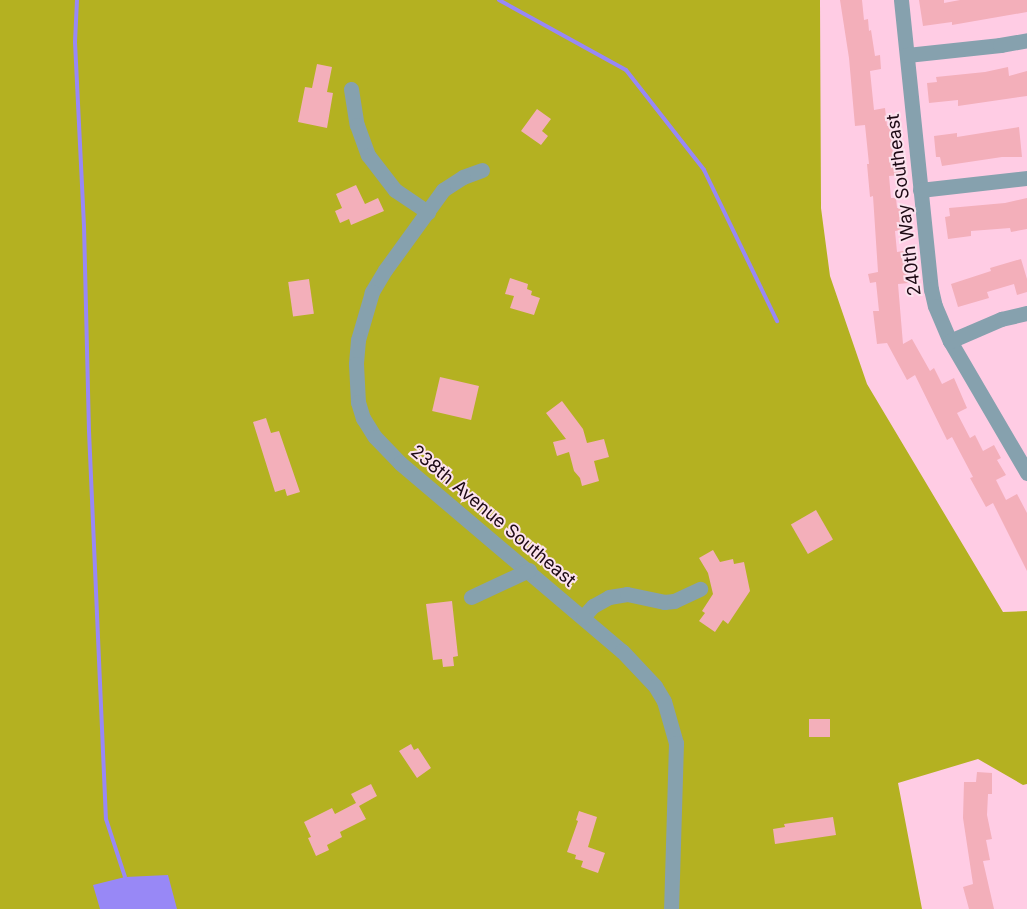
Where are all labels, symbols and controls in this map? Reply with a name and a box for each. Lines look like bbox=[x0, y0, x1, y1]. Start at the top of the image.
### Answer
street label: 240th Way Southeast bbox=[882, 113, 926, 297]
street label: 238th Avenue Southeast bbox=[406, 441, 580, 591]

